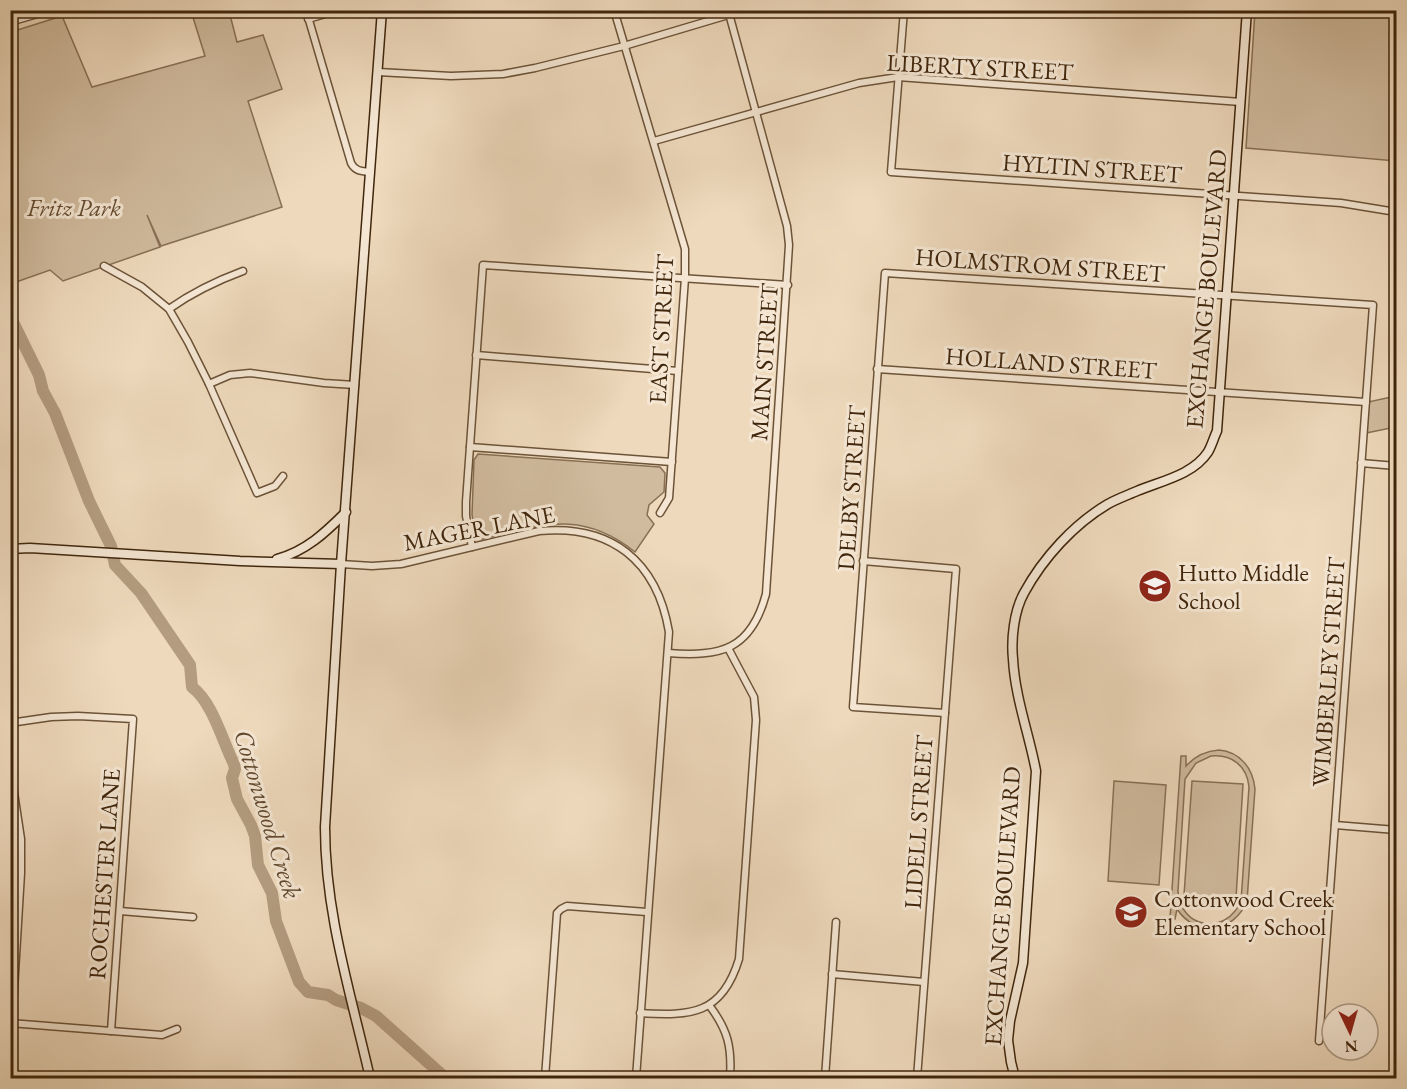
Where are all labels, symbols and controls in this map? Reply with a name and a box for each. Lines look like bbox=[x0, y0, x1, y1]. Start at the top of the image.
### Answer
street label: LIBERTY STREET bbox=[886, 47, 1075, 87]
street label: HYLTIN STREET bbox=[1001, 146, 1184, 190]
street label: EXCHANGE BOULEVARD bbox=[1178, 148, 1234, 430]
park label: Fritz Park bbox=[26, 192, 121, 223]
street label: HOLMSTROM STREET bbox=[914, 241, 1167, 289]
street label: EAST STREET bbox=[642, 253, 680, 405]
street label: MAIN STREET bbox=[743, 281, 785, 442]
street label: HOLLAND STREET bbox=[944, 340, 1159, 386]
street label: DELBY STREET bbox=[830, 403, 872, 572]
street label: MAGER LANE bbox=[401, 498, 557, 558]
street label: WIMBERLEY STREET bbox=[1305, 555, 1352, 788]
place label: Hutto Middle School bbox=[1178, 557, 1309, 616]
school or university icon: Hutto Middle School bbox=[1137, 568, 1173, 604]
water label: Cottonwood Creek bbox=[226, 725, 310, 903]
street label: LIDELL STREET bbox=[896, 733, 940, 910]
street label: EXCHANGE BOULEVARD bbox=[977, 765, 1027, 1047]
street label: ROCHESTER LANE bbox=[81, 768, 127, 980]
place label: Cottonwood Creek Elementary School bbox=[1154, 883, 1334, 942]
school or university icon: Cottonwood Creek Elementary School bbox=[1113, 894, 1149, 930]
north arrow bbox=[1320, 1002, 1380, 1062]
text: N bbox=[1344, 1035, 1359, 1057]

